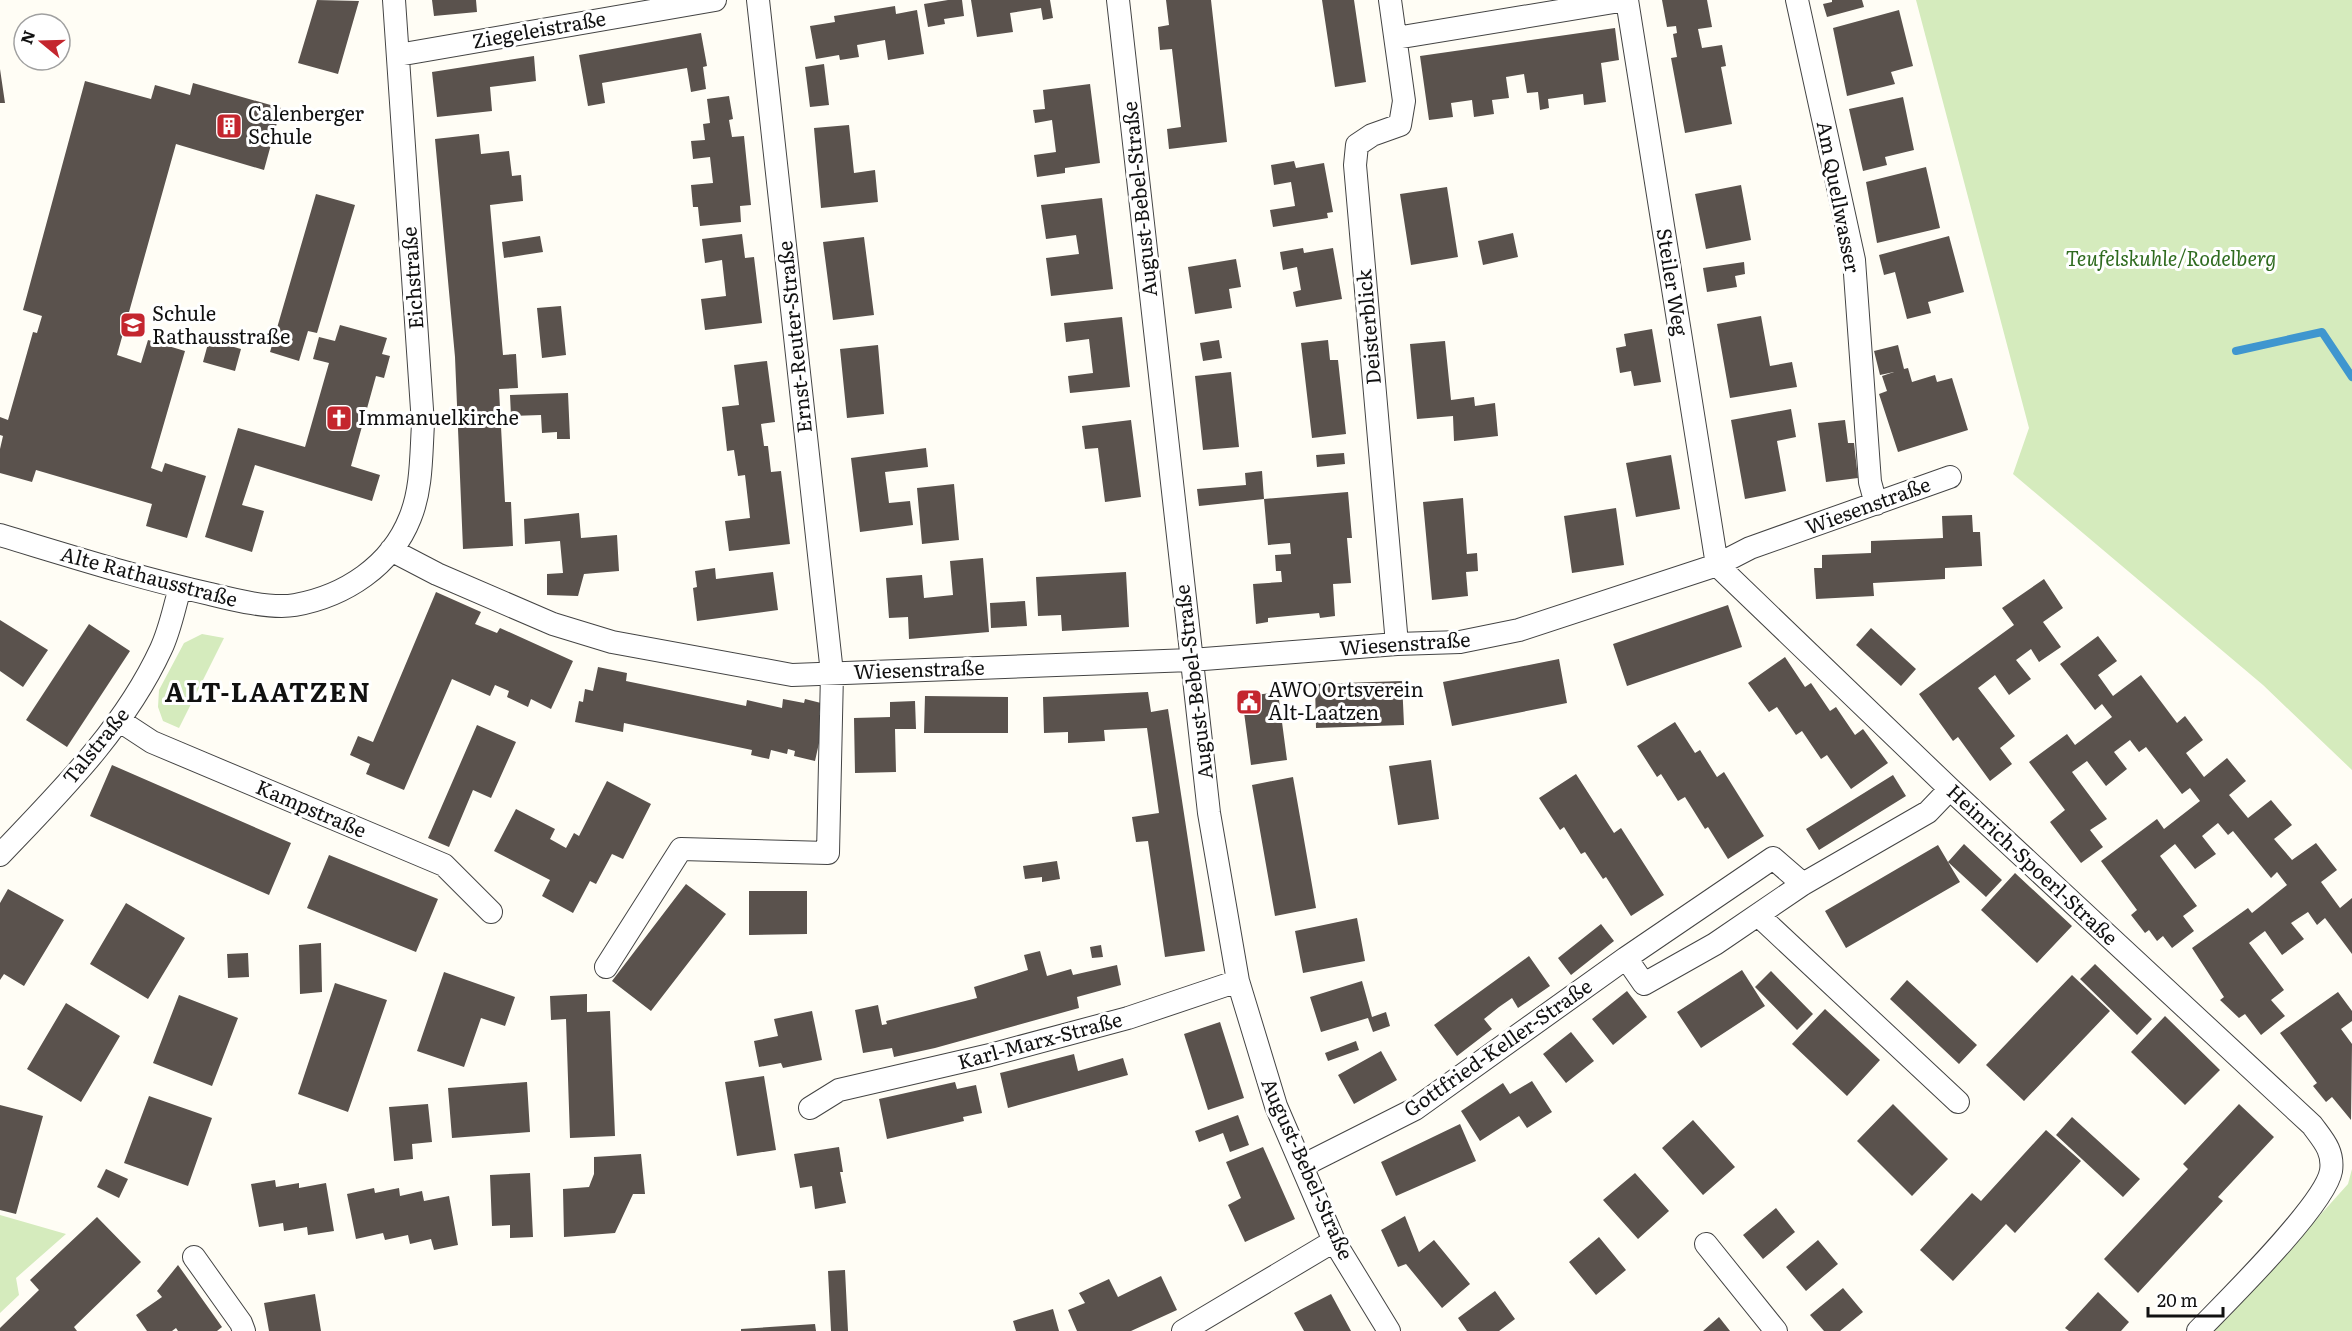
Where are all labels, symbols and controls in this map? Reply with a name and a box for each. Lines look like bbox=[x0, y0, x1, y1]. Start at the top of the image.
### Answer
street label: Ziegeleistraße bbox=[469, 2, 608, 55]
north arrow bbox=[12, 12, 72, 72]
text: N bbox=[13, 27, 40, 47]
place label: Calenberger Schule bbox=[248, 97, 365, 150]
street label: August-Bebel-Straße bbox=[1113, 100, 1163, 298]
building icon: Calenberger Schule bbox=[214, 111, 244, 141]
street label: Am Quellwasser bbox=[1811, 118, 1869, 276]
street label: Eichstraße bbox=[392, 226, 430, 331]
street label: Steiler Weg bbox=[1651, 226, 1697, 338]
street label: Ernst-Reuter-Straße bbox=[768, 240, 818, 435]
park label: Teufelskuhle/Rodelberg bbox=[2066, 242, 2276, 272]
street label: Deisterblick bbox=[1347, 267, 1387, 386]
place label: Schule Rathausstraße bbox=[152, 297, 290, 350]
school or university icon: Schule Rathausstraße bbox=[118, 310, 148, 340]
place label: Immanuelkirche bbox=[358, 401, 519, 431]
church icon: Immanuelkirche bbox=[324, 403, 354, 433]
street label: Wiesenstraße bbox=[1801, 468, 1934, 541]
street label: Alte Rathausstraße bbox=[58, 537, 241, 613]
street label: August-Bebel-Straße bbox=[1165, 583, 1219, 782]
street label: Wiesenstraße bbox=[1338, 622, 1471, 662]
street label: Wiesenstraße bbox=[853, 651, 985, 685]
district label: ALT-LAATZEN bbox=[165, 671, 371, 710]
place label: AWO Ortsverein Alt-Laatzen bbox=[1268, 673, 1424, 726]
public building icon: AWO Ortsverein Alt-Laatzen bbox=[1234, 687, 1264, 717]
street label: Talstraße bbox=[54, 700, 135, 790]
street label: Kampstraße bbox=[252, 770, 372, 844]
street label: Heinrich-Spoerl-Straße bbox=[1941, 776, 2126, 951]
street label: Gottfried-Keller-Straße bbox=[1397, 970, 1597, 1123]
street label: Karl-Marx-Straße bbox=[954, 1003, 1125, 1075]
street label: August-Bebel-Straße bbox=[1255, 1072, 1362, 1264]
scale bar bbox=[2148, 1280, 2223, 1318]
text: 20 m bbox=[2157, 1286, 2198, 1313]

